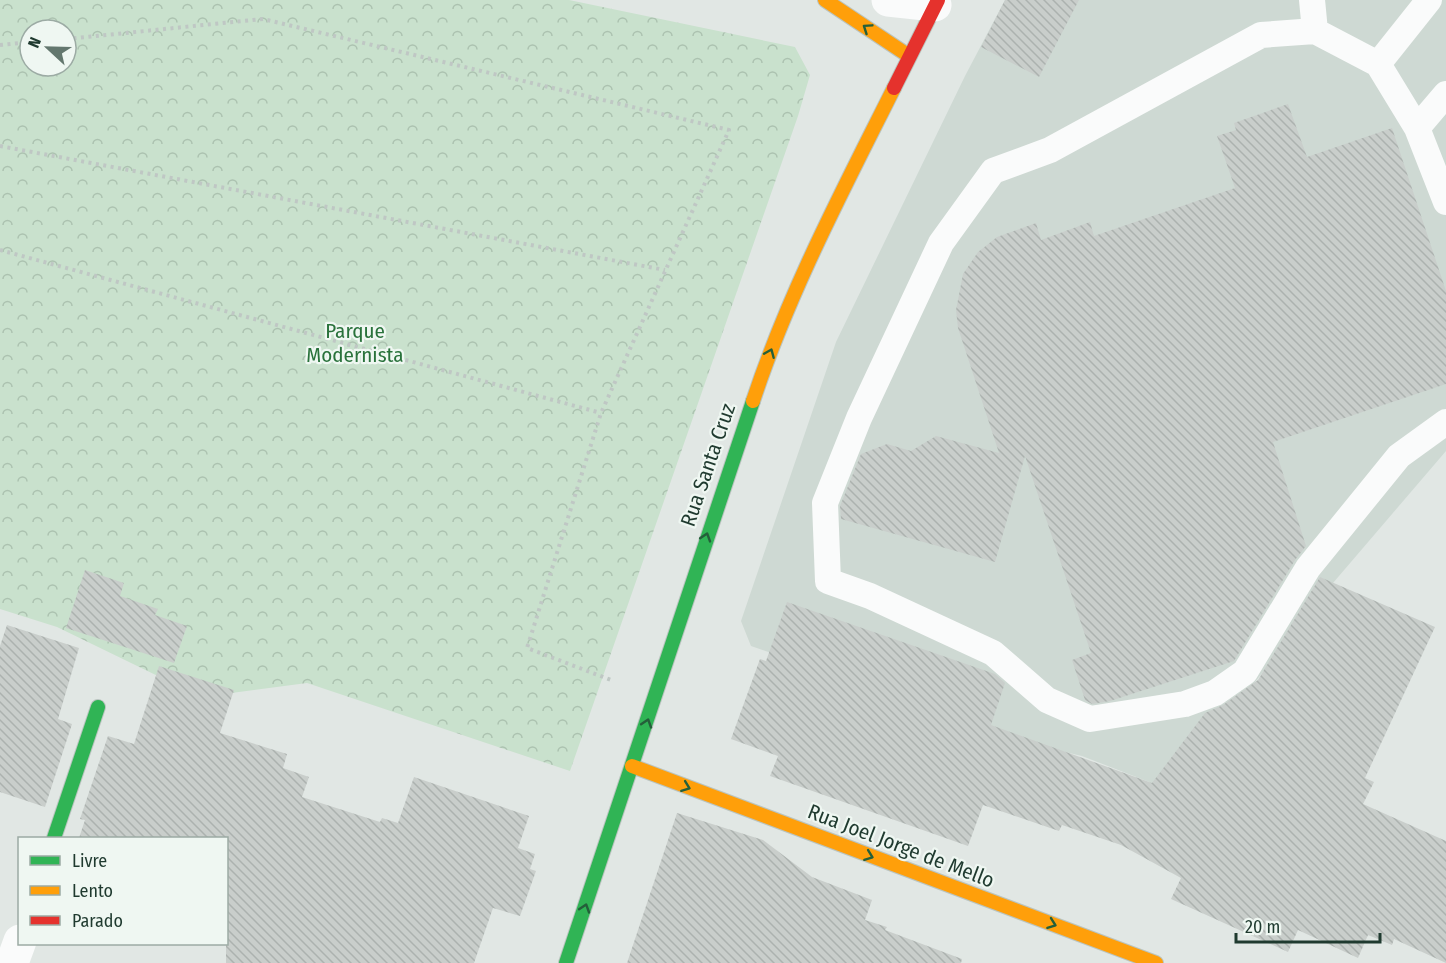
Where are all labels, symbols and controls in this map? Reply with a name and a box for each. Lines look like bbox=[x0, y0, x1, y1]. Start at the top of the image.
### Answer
north arrow bbox=[18, 18, 78, 78]
one-way arrow bbox=[863, 24, 874, 35]
text: N bbox=[24, 35, 45, 51]
park label: Parque Modernista bbox=[306, 318, 404, 368]
one-way arrow bbox=[763, 348, 775, 359]
street label: Rua Santa Cruz bbox=[675, 400, 741, 530]
one-way arrow bbox=[699, 532, 712, 543]
one-way arrow bbox=[639, 718, 652, 729]
one-way arrow bbox=[681, 780, 691, 793]
street label: Rua Joel Jorge de Mello bbox=[804, 798, 998, 894]
legend bbox=[18, 837, 228, 945]
one-way arrow bbox=[863, 849, 874, 861]
text: Livre bbox=[72, 850, 107, 872]
text: Lento bbox=[72, 880, 113, 902]
one-way arrow bbox=[578, 903, 590, 913]
scale bar bbox=[1236, 906, 1380, 944]
text: Parado bbox=[72, 910, 123, 932]
text: 20 m bbox=[1245, 916, 1280, 938]
one-way arrow bbox=[1046, 917, 1057, 929]

